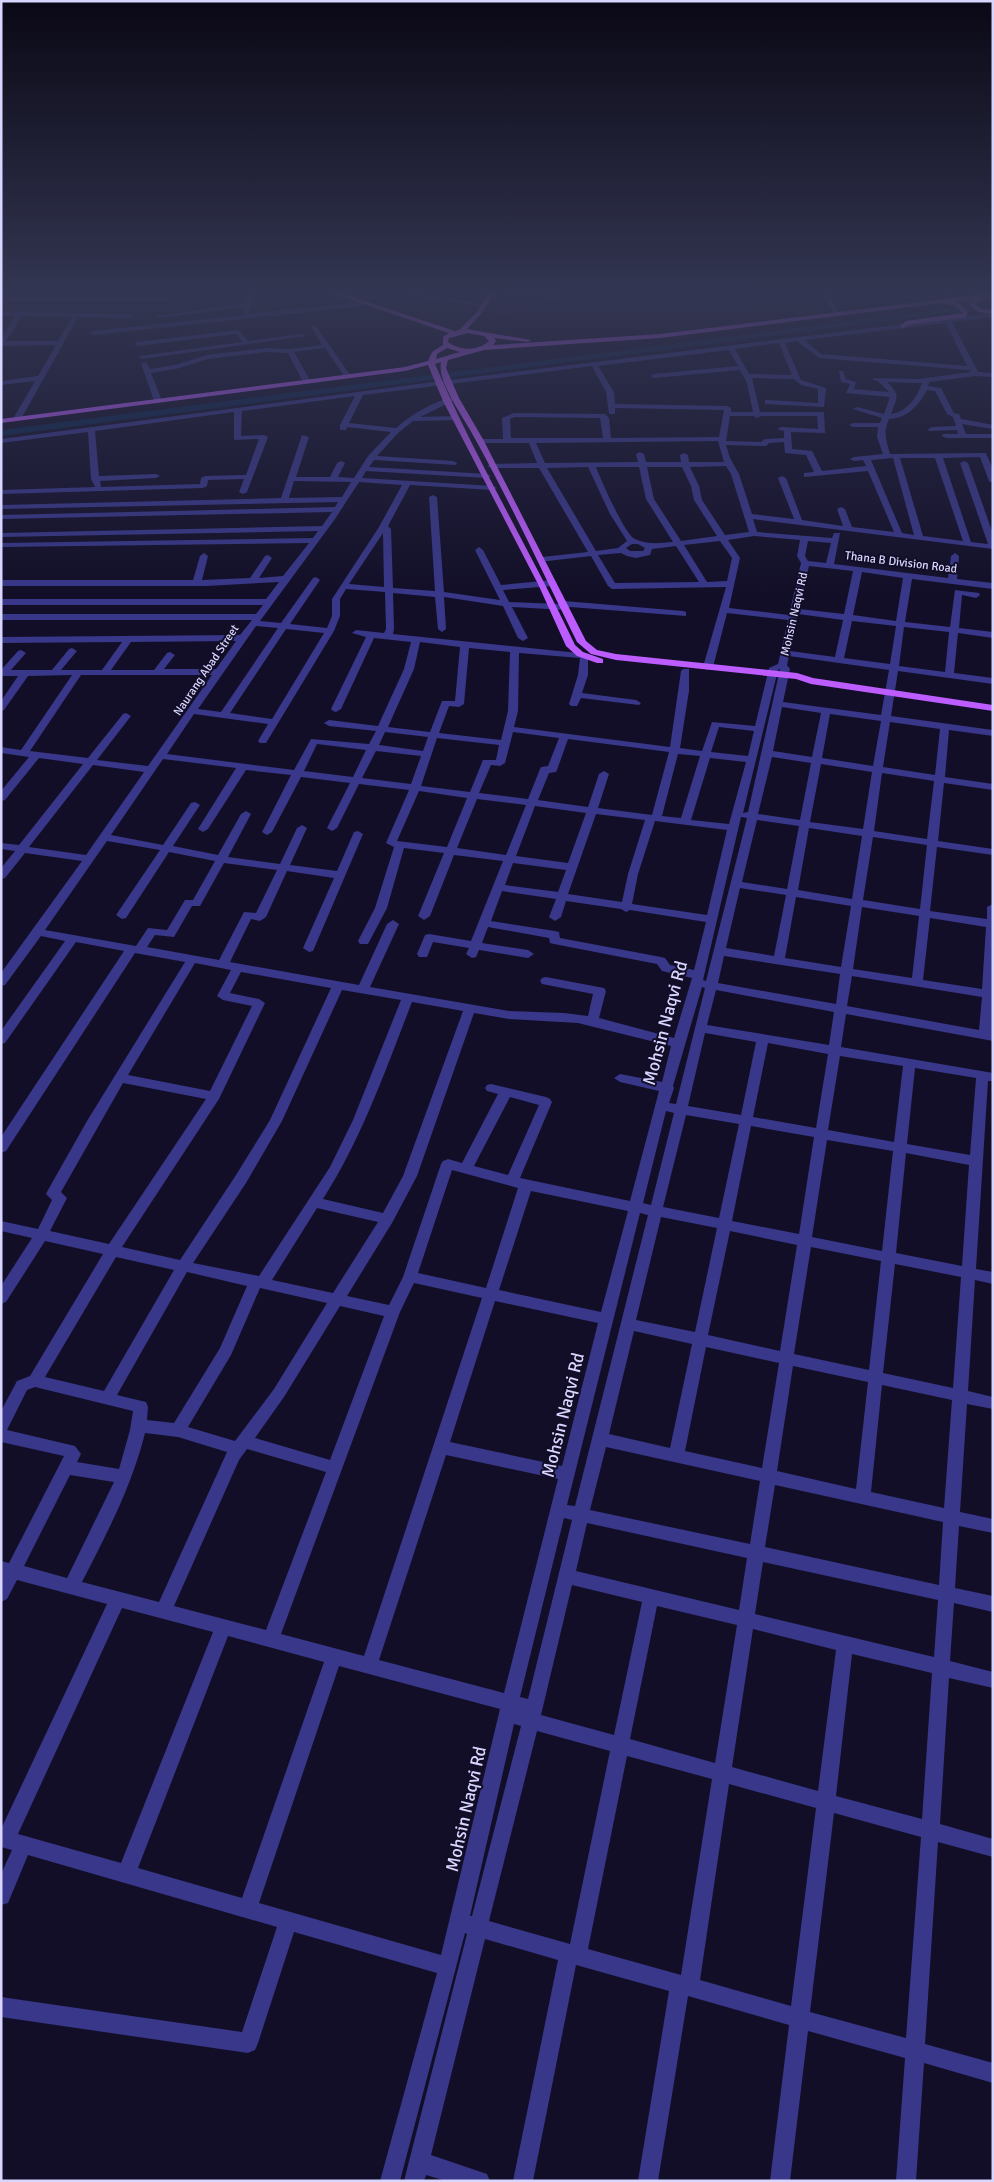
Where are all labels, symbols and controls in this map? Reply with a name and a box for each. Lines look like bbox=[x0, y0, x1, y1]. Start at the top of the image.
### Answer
street label: Thana B Division Road bbox=[844, 548, 958, 577]
street label: Mohsin Naqvi Rd bbox=[778, 571, 811, 657]
street label: Naurang Abad Street bbox=[170, 622, 242, 719]
street label: Mohsin Naqvi Rd bbox=[638, 958, 692, 1088]
street label: Mohsin Naqvi Rd bbox=[537, 1350, 589, 1480]
street label: Mohsin Naqvi Rd bbox=[441, 1744, 491, 1874]

